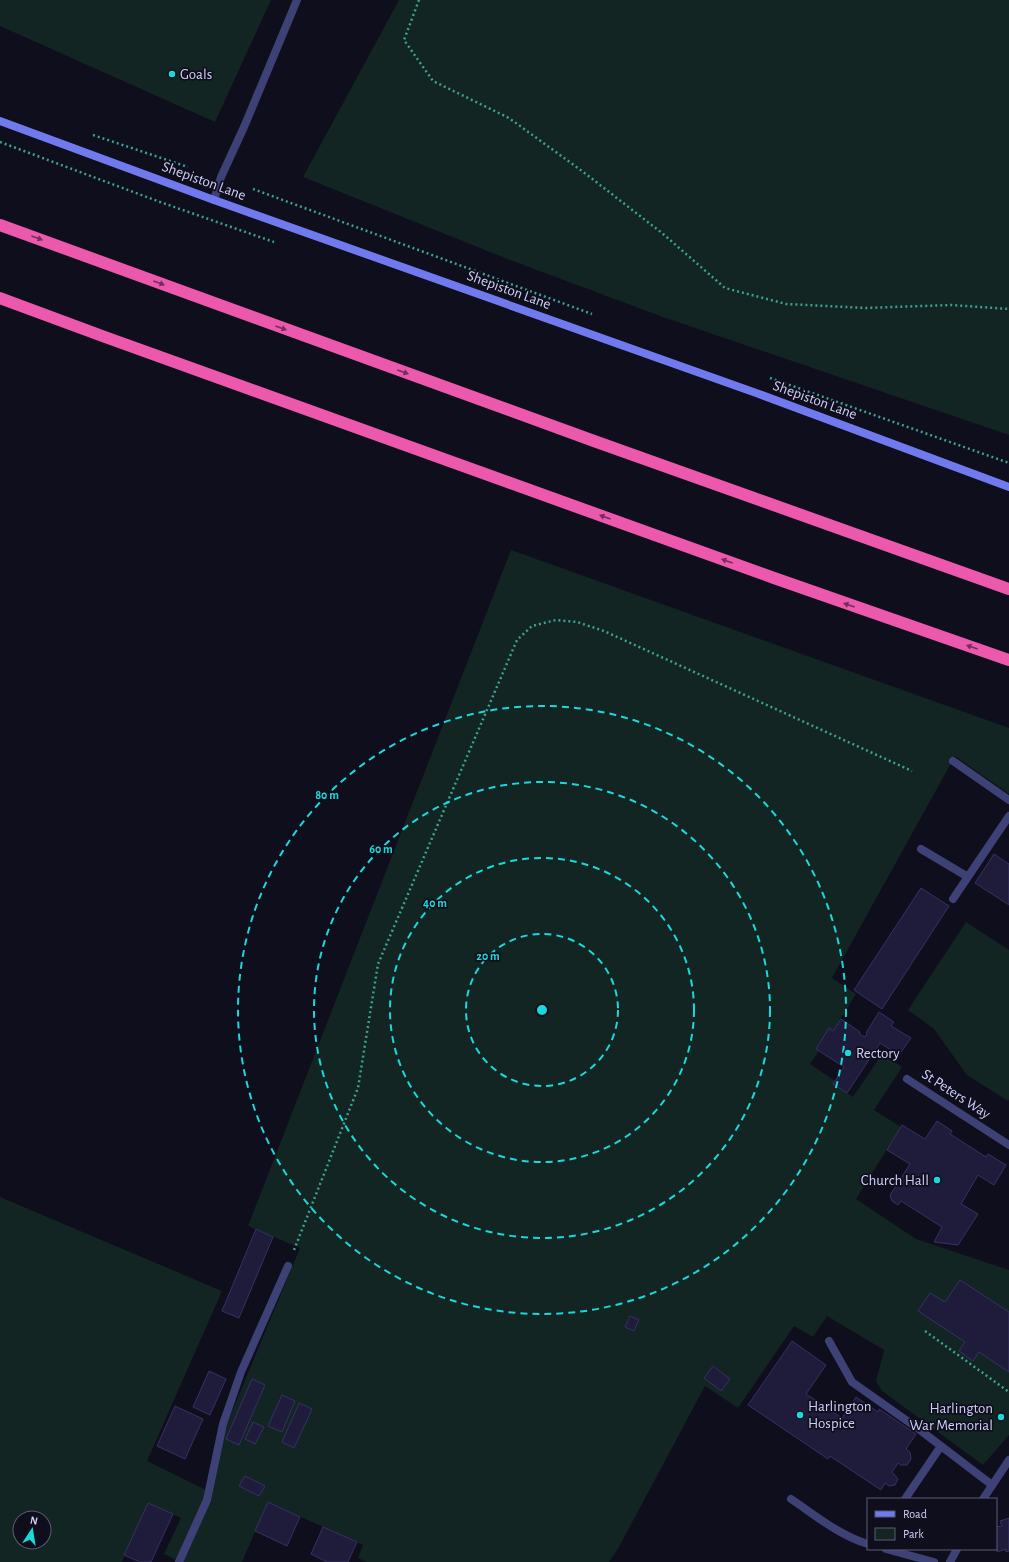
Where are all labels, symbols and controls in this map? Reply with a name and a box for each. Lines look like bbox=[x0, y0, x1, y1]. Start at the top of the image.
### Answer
place label: Goals bbox=[180, 67, 212, 82]
marker: Goals bbox=[167, 69, 177, 79]
street label: Shepiston Lane bbox=[160, 159, 248, 203]
one-way arrow bbox=[31, 236, 43, 242]
street label: Shepiston Lane bbox=[465, 268, 553, 312]
one-way arrow bbox=[153, 281, 165, 287]
one-way arrow bbox=[275, 325, 287, 331]
one-way arrow bbox=[397, 370, 409, 376]
street label: Shepiston Lane bbox=[771, 378, 859, 422]
one-way arrow bbox=[598, 513, 610, 519]
one-way arrow bbox=[721, 558, 733, 564]
one-way arrow bbox=[843, 601, 855, 607]
one-way arrow bbox=[966, 644, 978, 650]
text: 80 m bbox=[315, 789, 339, 801]
text: 60 m bbox=[369, 843, 393, 855]
text: 40 m bbox=[423, 897, 447, 909]
text: 20 m bbox=[476, 950, 500, 962]
centre of rings bbox=[535, 1003, 549, 1017]
place label: Rectory bbox=[856, 1046, 900, 1061]
marker: Rectory bbox=[843, 1048, 853, 1058]
street label: St Peters Way bbox=[919, 1066, 994, 1122]
place label: Church Hall bbox=[861, 1173, 929, 1188]
marker: Church Hall bbox=[932, 1175, 942, 1185]
place label: Harlington Hospice bbox=[808, 1399, 872, 1431]
place label: Harlington War Memorial bbox=[910, 1401, 993, 1433]
marker: Harlington Hospice bbox=[795, 1410, 805, 1420]
marker: Harlington War Memorial bbox=[996, 1412, 1006, 1422]
legend bbox=[867, 1498, 997, 1550]
text: Road bbox=[903, 1508, 927, 1520]
north arrow bbox=[12, 1510, 52, 1550]
text: N bbox=[29, 1515, 39, 1527]
text: Park bbox=[903, 1528, 924, 1540]

